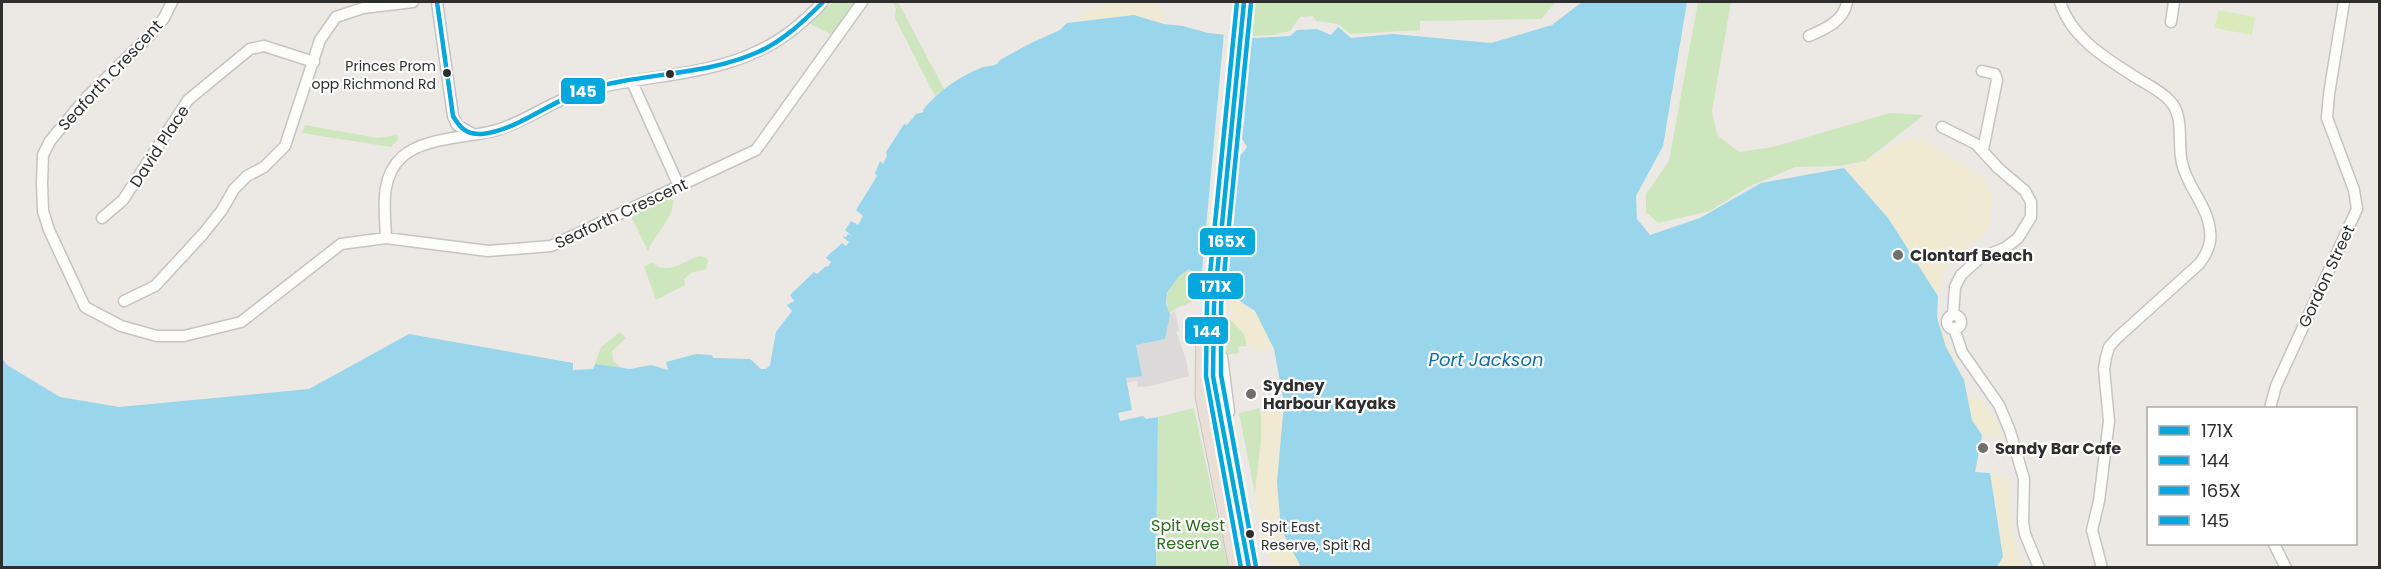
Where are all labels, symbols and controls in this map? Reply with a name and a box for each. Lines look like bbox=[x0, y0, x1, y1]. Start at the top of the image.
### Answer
street label: Seaforth Crescent bbox=[53, 15, 168, 136]
place label: Princes Prom opp Richmond Rd bbox=[311, 56, 436, 94]
marker: Princes Prom opp Richmond Rd bbox=[441, 67, 453, 79]
unlabelled marker bbox=[664, 68, 676, 80]
line badge: 145 bbox=[560, 77, 606, 105]
text: 145 bbox=[569, 80, 597, 103]
street label: David Place bbox=[124, 101, 195, 192]
street label: Seaforth Crescent bbox=[551, 172, 692, 254]
street label: Gordon Street bbox=[2293, 221, 2360, 331]
line badge: 165X bbox=[1199, 227, 1256, 256]
text: 165X bbox=[1208, 230, 1247, 253]
place label: Clontarf Beach bbox=[1910, 244, 2033, 267]
marker: Clontarf Beach bbox=[1891, 248, 1905, 262]
line badge: 171X bbox=[1187, 272, 1244, 300]
text: 171X bbox=[1200, 275, 1233, 298]
line badge: 144 bbox=[1184, 316, 1229, 345]
text: 144 bbox=[1193, 320, 1221, 343]
water label: Port Jackson bbox=[1429, 347, 1543, 372]
place label: Sydney Harbour Kayaks bbox=[1263, 374, 1396, 415]
marker: Sydney Harbour Kayaks bbox=[1244, 387, 1258, 401]
legend bbox=[2147, 407, 2357, 545]
text: 171X bbox=[2201, 418, 2234, 443]
place label: Sandy Bar Cafe bbox=[1995, 437, 2121, 460]
marker: Sandy Bar Cafe bbox=[1976, 441, 1990, 455]
text: 144 bbox=[2201, 448, 2229, 473]
text: 165X bbox=[2201, 478, 2241, 503]
text: 145 bbox=[2201, 508, 2229, 533]
park label: Spit West Reserve bbox=[1151, 514, 1225, 555]
place label: Spit East Reserve, Spit Rd bbox=[1261, 517, 1370, 555]
marker: Spit East Reserve, Spit Rd bbox=[1244, 528, 1256, 540]

